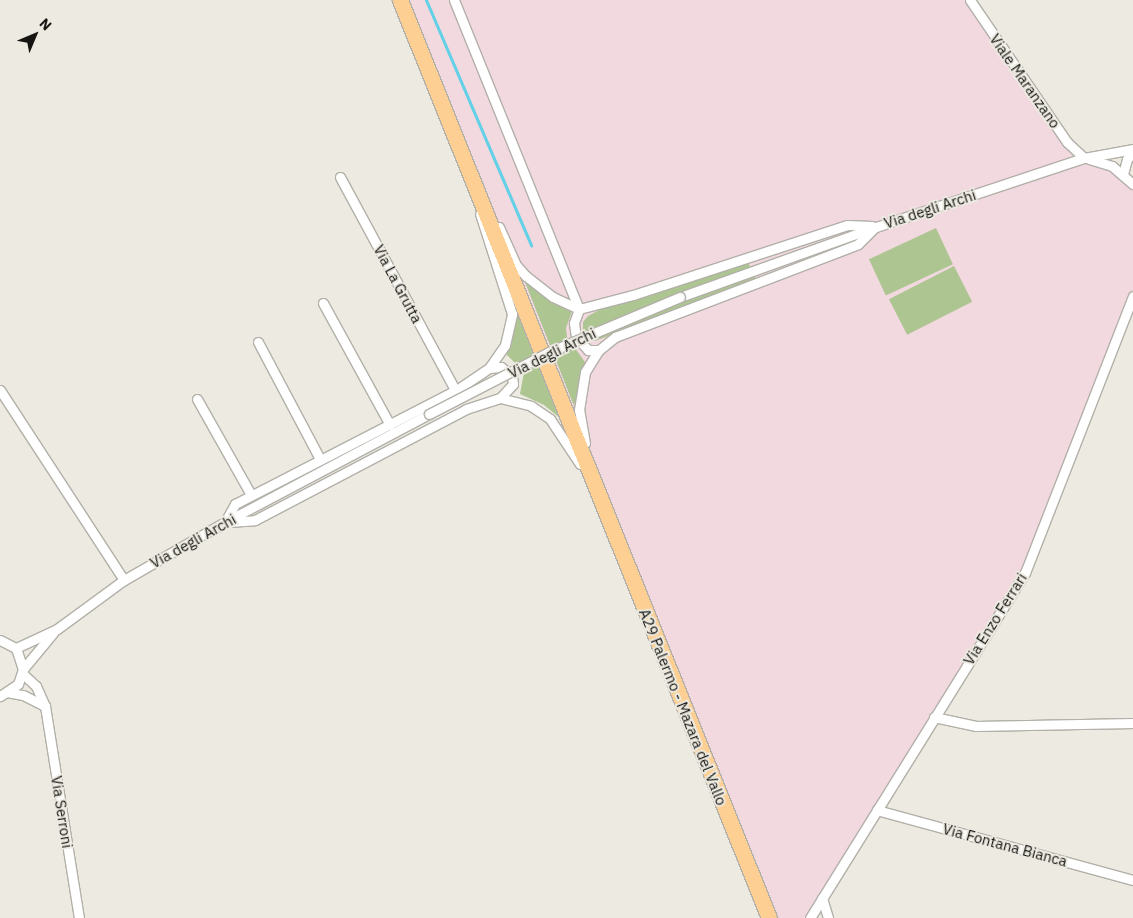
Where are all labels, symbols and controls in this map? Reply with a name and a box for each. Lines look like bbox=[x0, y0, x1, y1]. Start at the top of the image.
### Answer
north arrow bbox=[10, 10, 60, 60]
text: N bbox=[36, 14, 56, 34]
street label: Viale Maranzano bbox=[986, 30, 1064, 132]
street label: Via degli Archi bbox=[882, 186, 978, 232]
street label: Via La Grutta bbox=[370, 242, 426, 326]
street label: Via degli Archi bbox=[505, 324, 599, 382]
street label: Via degli Archi bbox=[147, 510, 239, 572]
street label: Via Enzo Ferrari bbox=[960, 570, 1030, 668]
street label: A29 Palermo - Mazara del Vallo bbox=[635, 606, 731, 808]
street label: Via Serroni bbox=[47, 775, 77, 849]
street label: Via Fontana Bianca bbox=[941, 820, 1069, 870]

